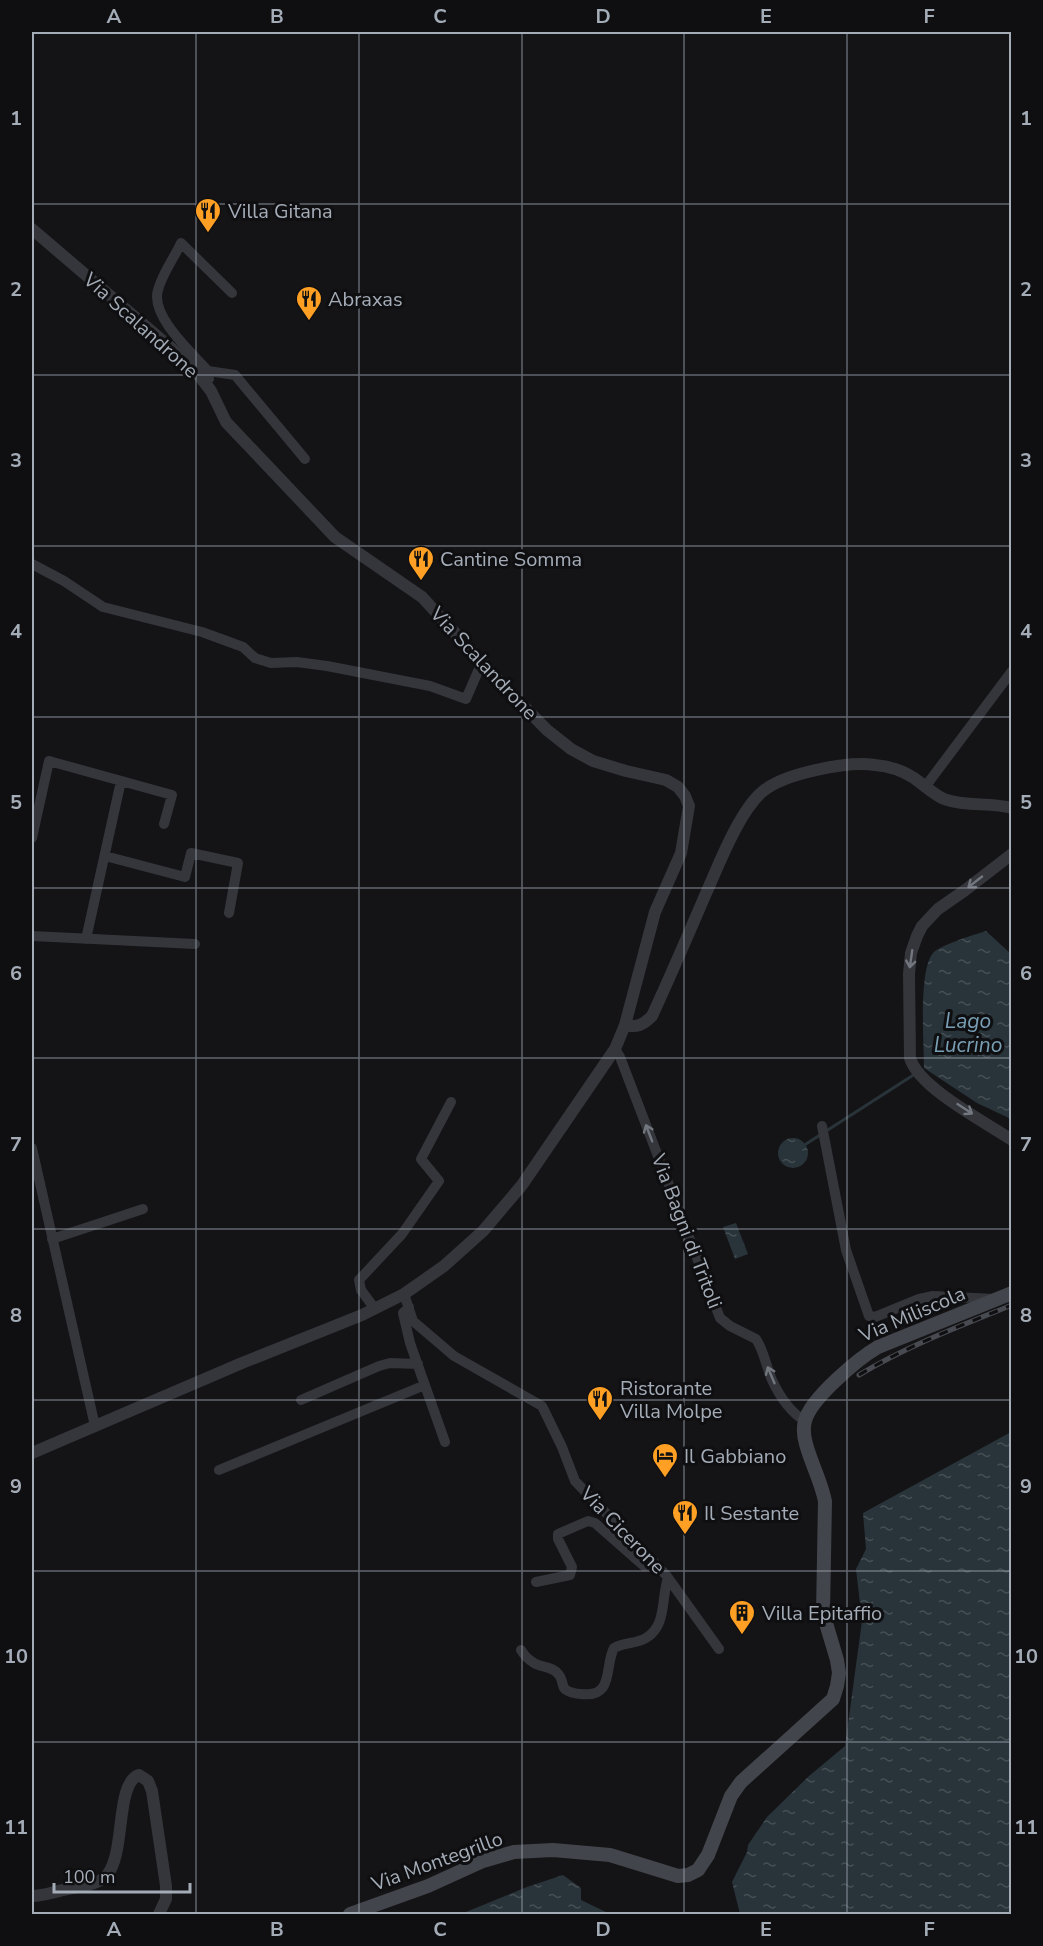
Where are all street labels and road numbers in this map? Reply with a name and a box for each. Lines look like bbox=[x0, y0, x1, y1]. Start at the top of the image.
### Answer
street label: Via Scalandrone bbox=[77, 266, 204, 384]
street label: Via Scalandrone bbox=[423, 600, 543, 726]
street label: Via Bagni di Tritoli bbox=[644, 1149, 728, 1312]
street label: Via Miliscola bbox=[854, 1280, 969, 1349]
street label: Via Cicerone bbox=[573, 1480, 671, 1580]
street label: Via Montegrillo bbox=[367, 1825, 506, 1898]

